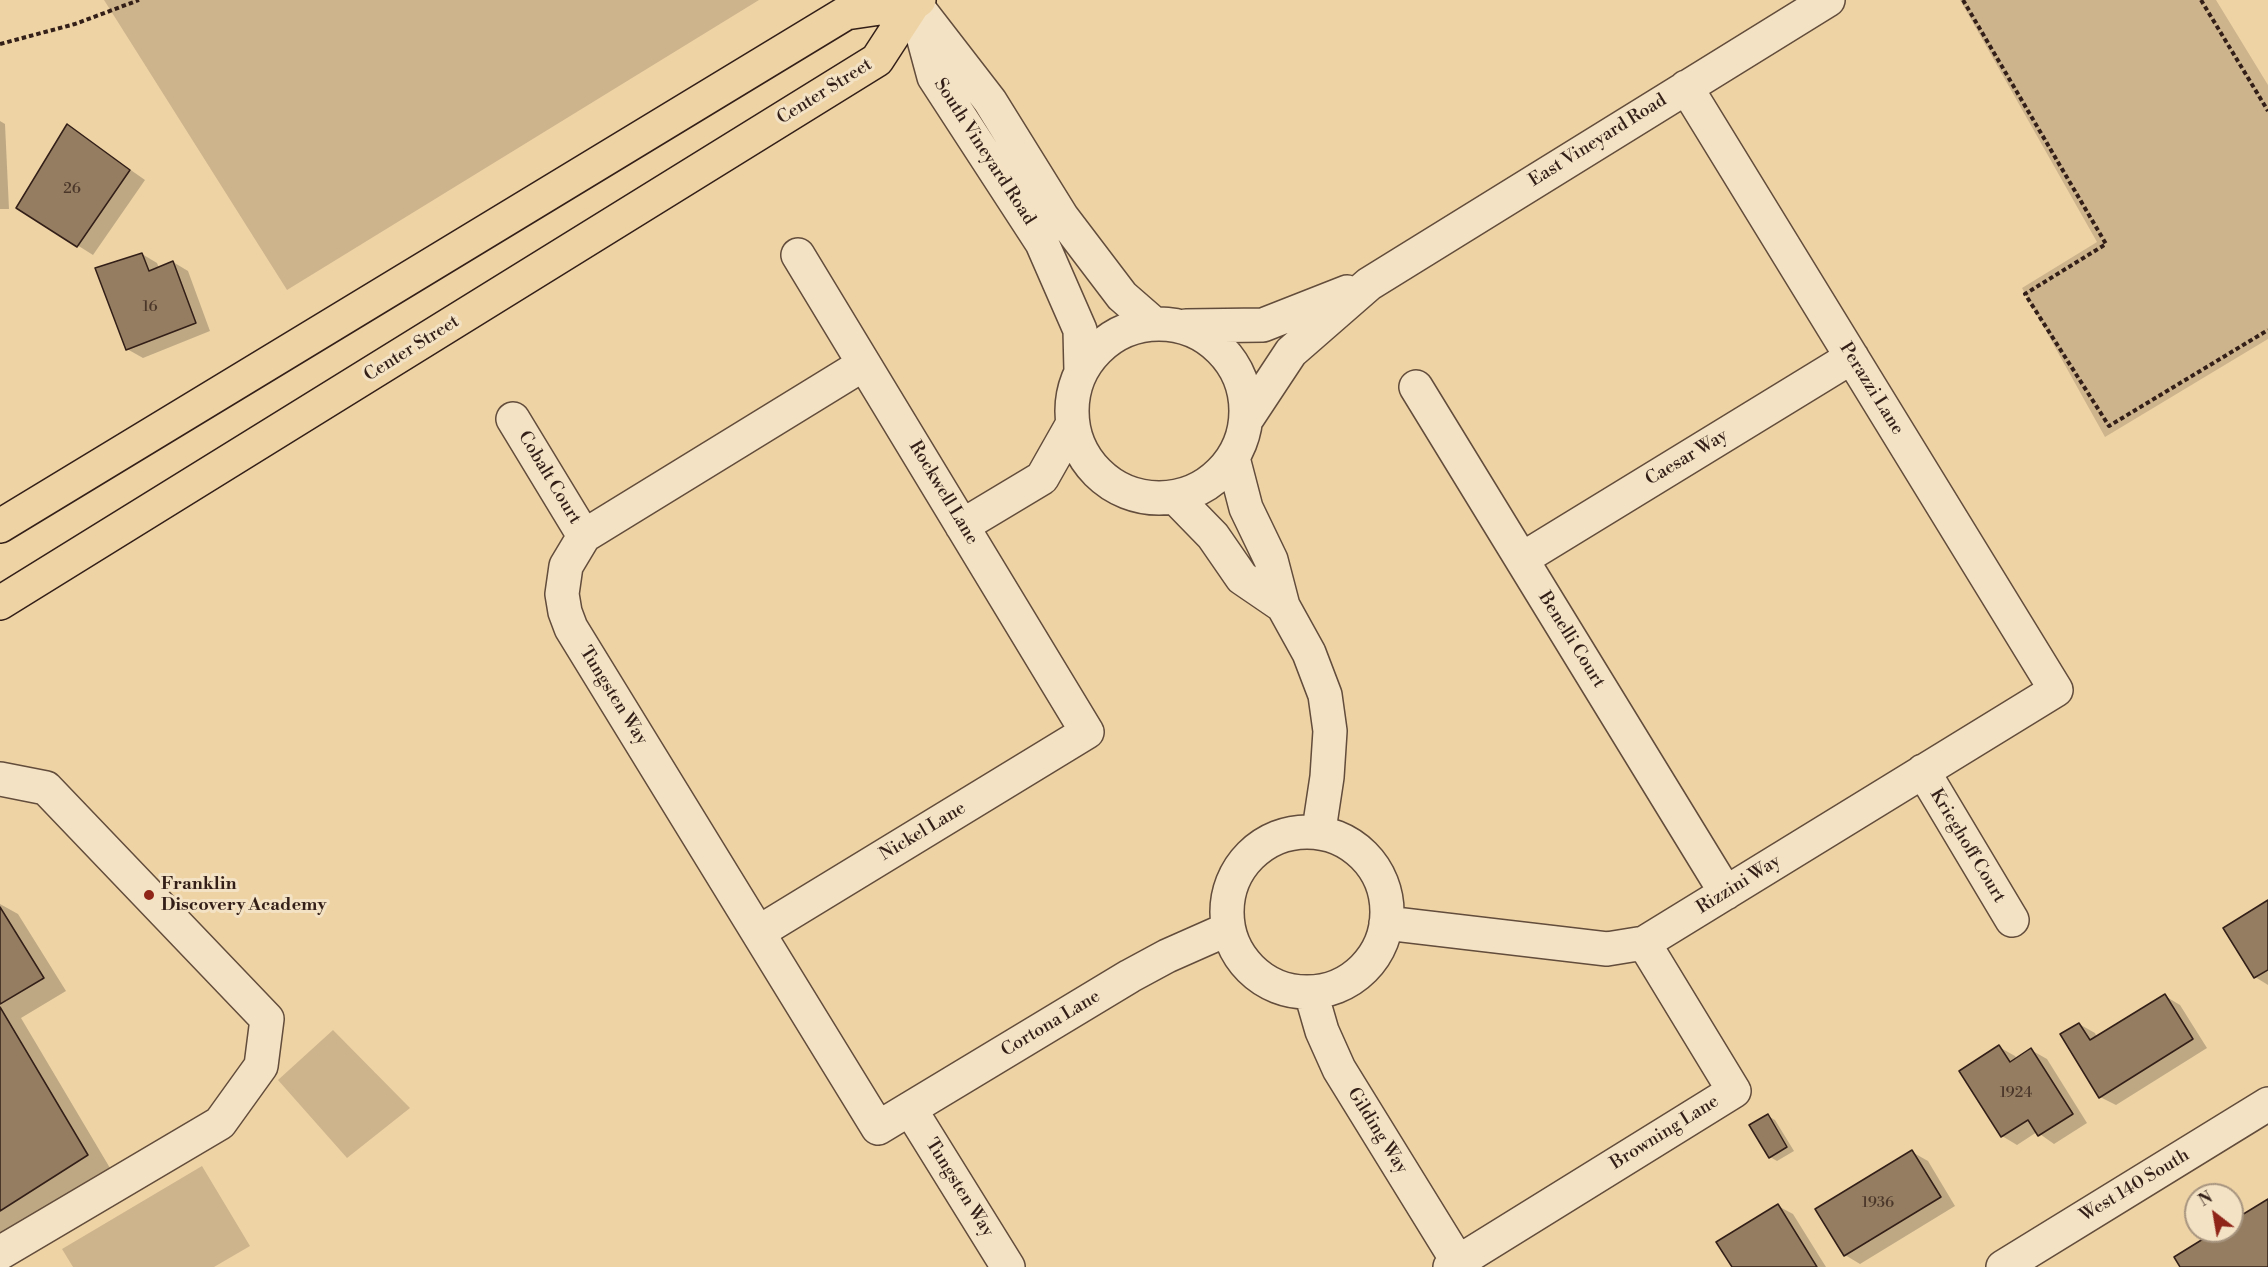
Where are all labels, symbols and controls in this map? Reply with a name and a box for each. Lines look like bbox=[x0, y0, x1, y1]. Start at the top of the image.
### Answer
street label: Center Street bbox=[774, 54, 876, 130]
street label: South Vineyard Road bbox=[929, 75, 1039, 229]
street label: East Vineyard Road bbox=[1525, 90, 1671, 192]
house number: 26 bbox=[63, 180, 81, 198]
house number: 16 bbox=[142, 298, 158, 316]
street label: Center Street bbox=[361, 311, 463, 387]
street label: Perazzi Lane bbox=[1834, 339, 1908, 439]
street label: Caesar Way bbox=[1642, 425, 1732, 491]
street label: Cobalt Court bbox=[513, 428, 585, 528]
street label: Rockwell Lane bbox=[903, 437, 983, 549]
street label: Benelli Court bbox=[1533, 588, 1609, 692]
street label: Tungsten Way bbox=[574, 643, 652, 749]
street label: Krieghoff Court bbox=[1925, 785, 2009, 907]
street label: Nickel Lane bbox=[876, 798, 970, 866]
street label: Rizzini Way bbox=[1693, 851, 1785, 919]
place label: Franklin Discovery Academy bbox=[161, 874, 326, 916]
marker: Franklin Discovery Academy bbox=[142, 888, 156, 902]
street label: Cortona Lane bbox=[998, 986, 1104, 1062]
street label: Gilding Way bbox=[1342, 1084, 1412, 1178]
house number: 1924 bbox=[2000, 1084, 2032, 1102]
street label: Browning Lane bbox=[1607, 1091, 1723, 1175]
street label: Tungsten Way bbox=[920, 1135, 998, 1241]
street label: West 140 South bbox=[2076, 1145, 2194, 1227]
north arrow bbox=[2184, 1183, 2244, 1243]
text: N bbox=[2195, 1187, 2216, 1211]
house number: 1936 bbox=[1862, 1194, 1894, 1212]

